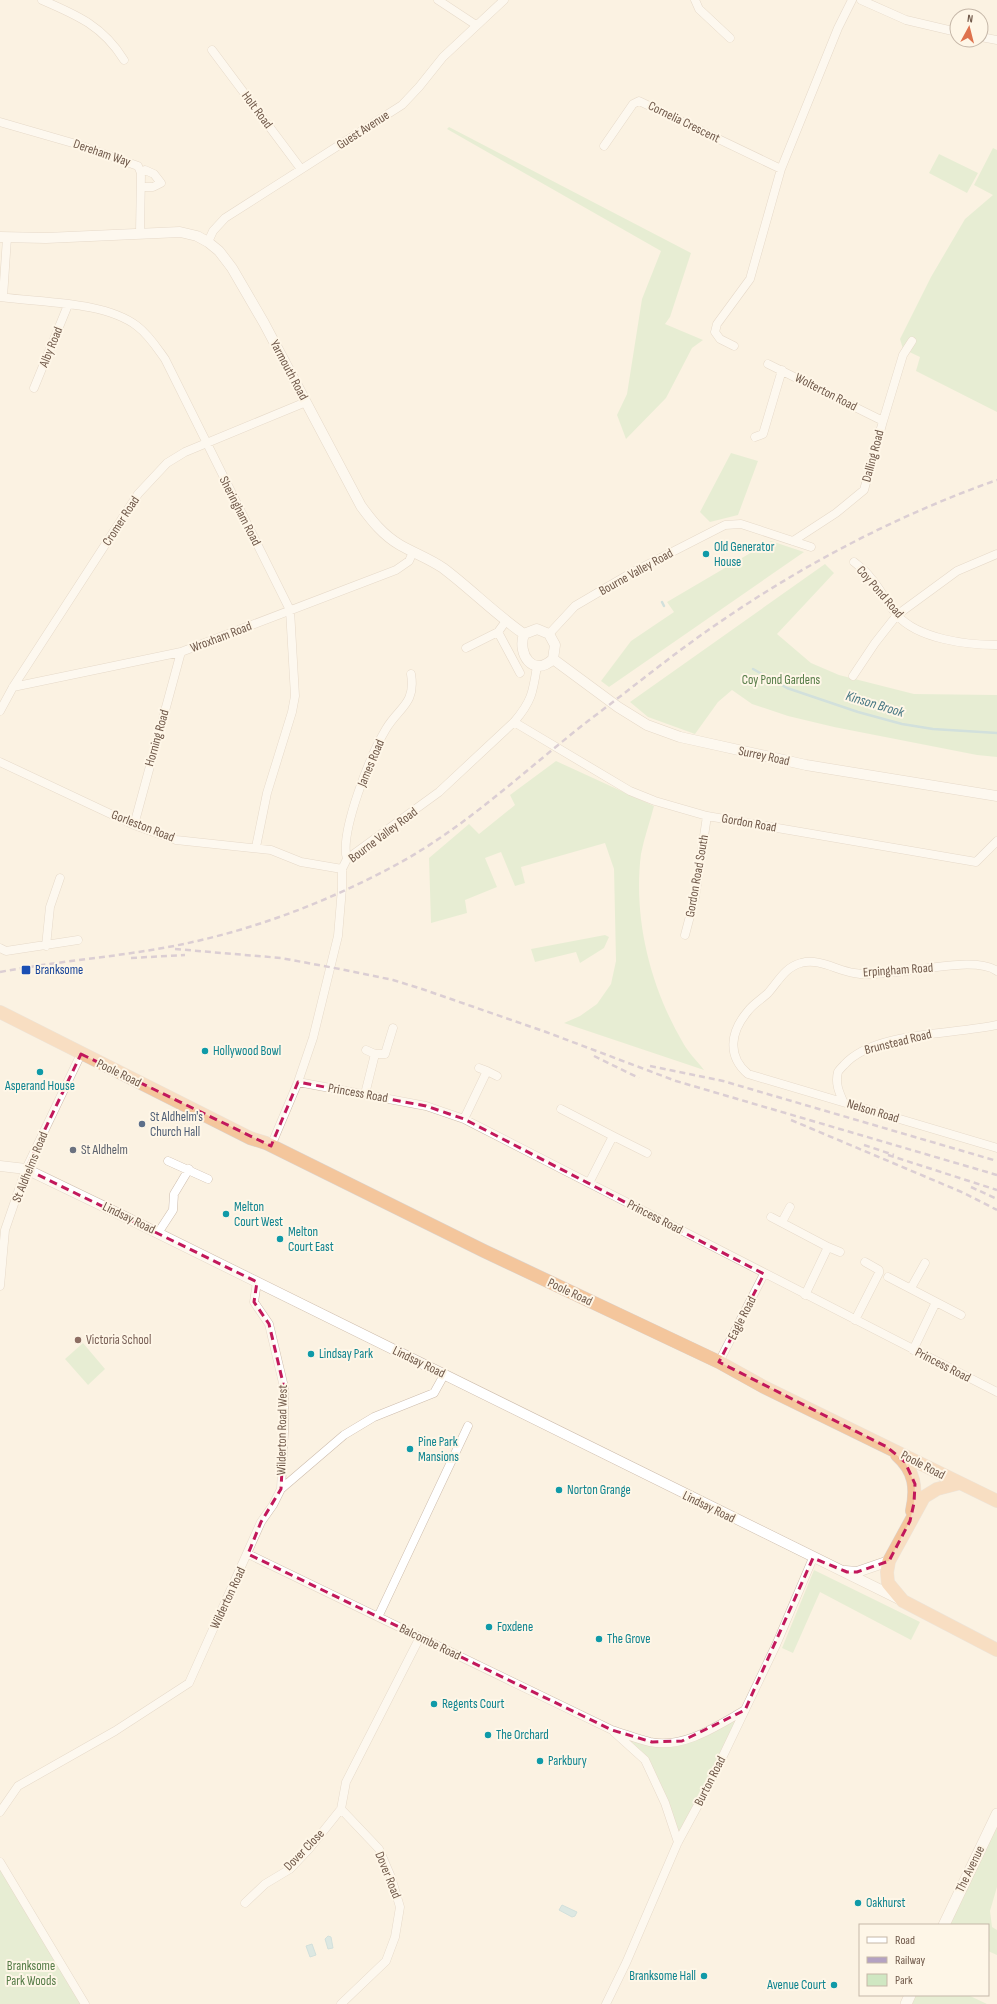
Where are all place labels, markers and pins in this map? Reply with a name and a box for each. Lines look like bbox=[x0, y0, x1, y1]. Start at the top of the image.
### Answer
place label: Old Generator House bbox=[714, 539, 775, 570]
marker: Old Generator House bbox=[701, 549, 711, 559]
place label: Branksome bbox=[35, 962, 83, 978]
marker: Branksome bbox=[20, 964, 32, 976]
place label: Hollywood Bowl bbox=[213, 1043, 281, 1059]
marker: Hollywood Bowl bbox=[200, 1046, 210, 1056]
marker: Asperand House bbox=[35, 1067, 45, 1077]
place label: Asperand House bbox=[4, 1078, 75, 1094]
place label: St Aldhelm's Church Hall bbox=[150, 1109, 203, 1140]
marker: St Aldhelm's Church Hall bbox=[137, 1119, 147, 1129]
place label: St Aldhelm bbox=[81, 1142, 128, 1158]
marker: St Aldhelm bbox=[68, 1145, 78, 1155]
place label: Melton Court West bbox=[234, 1199, 283, 1230]
marker: Melton Court West bbox=[221, 1209, 231, 1219]
place label: Melton Court East bbox=[288, 1224, 334, 1255]
marker: Melton Court East bbox=[275, 1234, 285, 1244]
place label: Victoria School bbox=[86, 1332, 151, 1348]
marker: Victoria School bbox=[73, 1335, 83, 1345]
place label: Lindsay Park bbox=[319, 1346, 373, 1362]
marker: Lindsay Park bbox=[306, 1349, 316, 1359]
place label: Pine Park Mansions bbox=[418, 1434, 459, 1465]
marker: Pine Park Mansions bbox=[405, 1444, 415, 1454]
place label: Norton Grange bbox=[567, 1482, 631, 1498]
marker: Norton Grange bbox=[554, 1485, 564, 1495]
place label: Foxdene bbox=[497, 1619, 533, 1635]
marker: Foxdene bbox=[484, 1622, 494, 1632]
place label: The Grove bbox=[607, 1631, 651, 1647]
marker: The Grove bbox=[594, 1634, 604, 1644]
place label: Regents Court bbox=[442, 1696, 505, 1712]
marker: Regents Court bbox=[429, 1699, 439, 1709]
place label: The Orchard bbox=[496, 1727, 549, 1743]
marker: The Orchard bbox=[483, 1730, 493, 1740]
place label: Parkbury bbox=[548, 1753, 587, 1769]
marker: Parkbury bbox=[535, 1756, 545, 1766]
place label: Oakhurst bbox=[866, 1895, 905, 1911]
marker: Oakhurst bbox=[853, 1898, 863, 1908]
place label: Branksome Hall bbox=[629, 1968, 696, 1984]
marker: Branksome Hall bbox=[699, 1971, 709, 1981]
place label: Avenue Court bbox=[766, 1977, 826, 1993]
marker: Avenue Court bbox=[829, 1980, 839, 1990]

